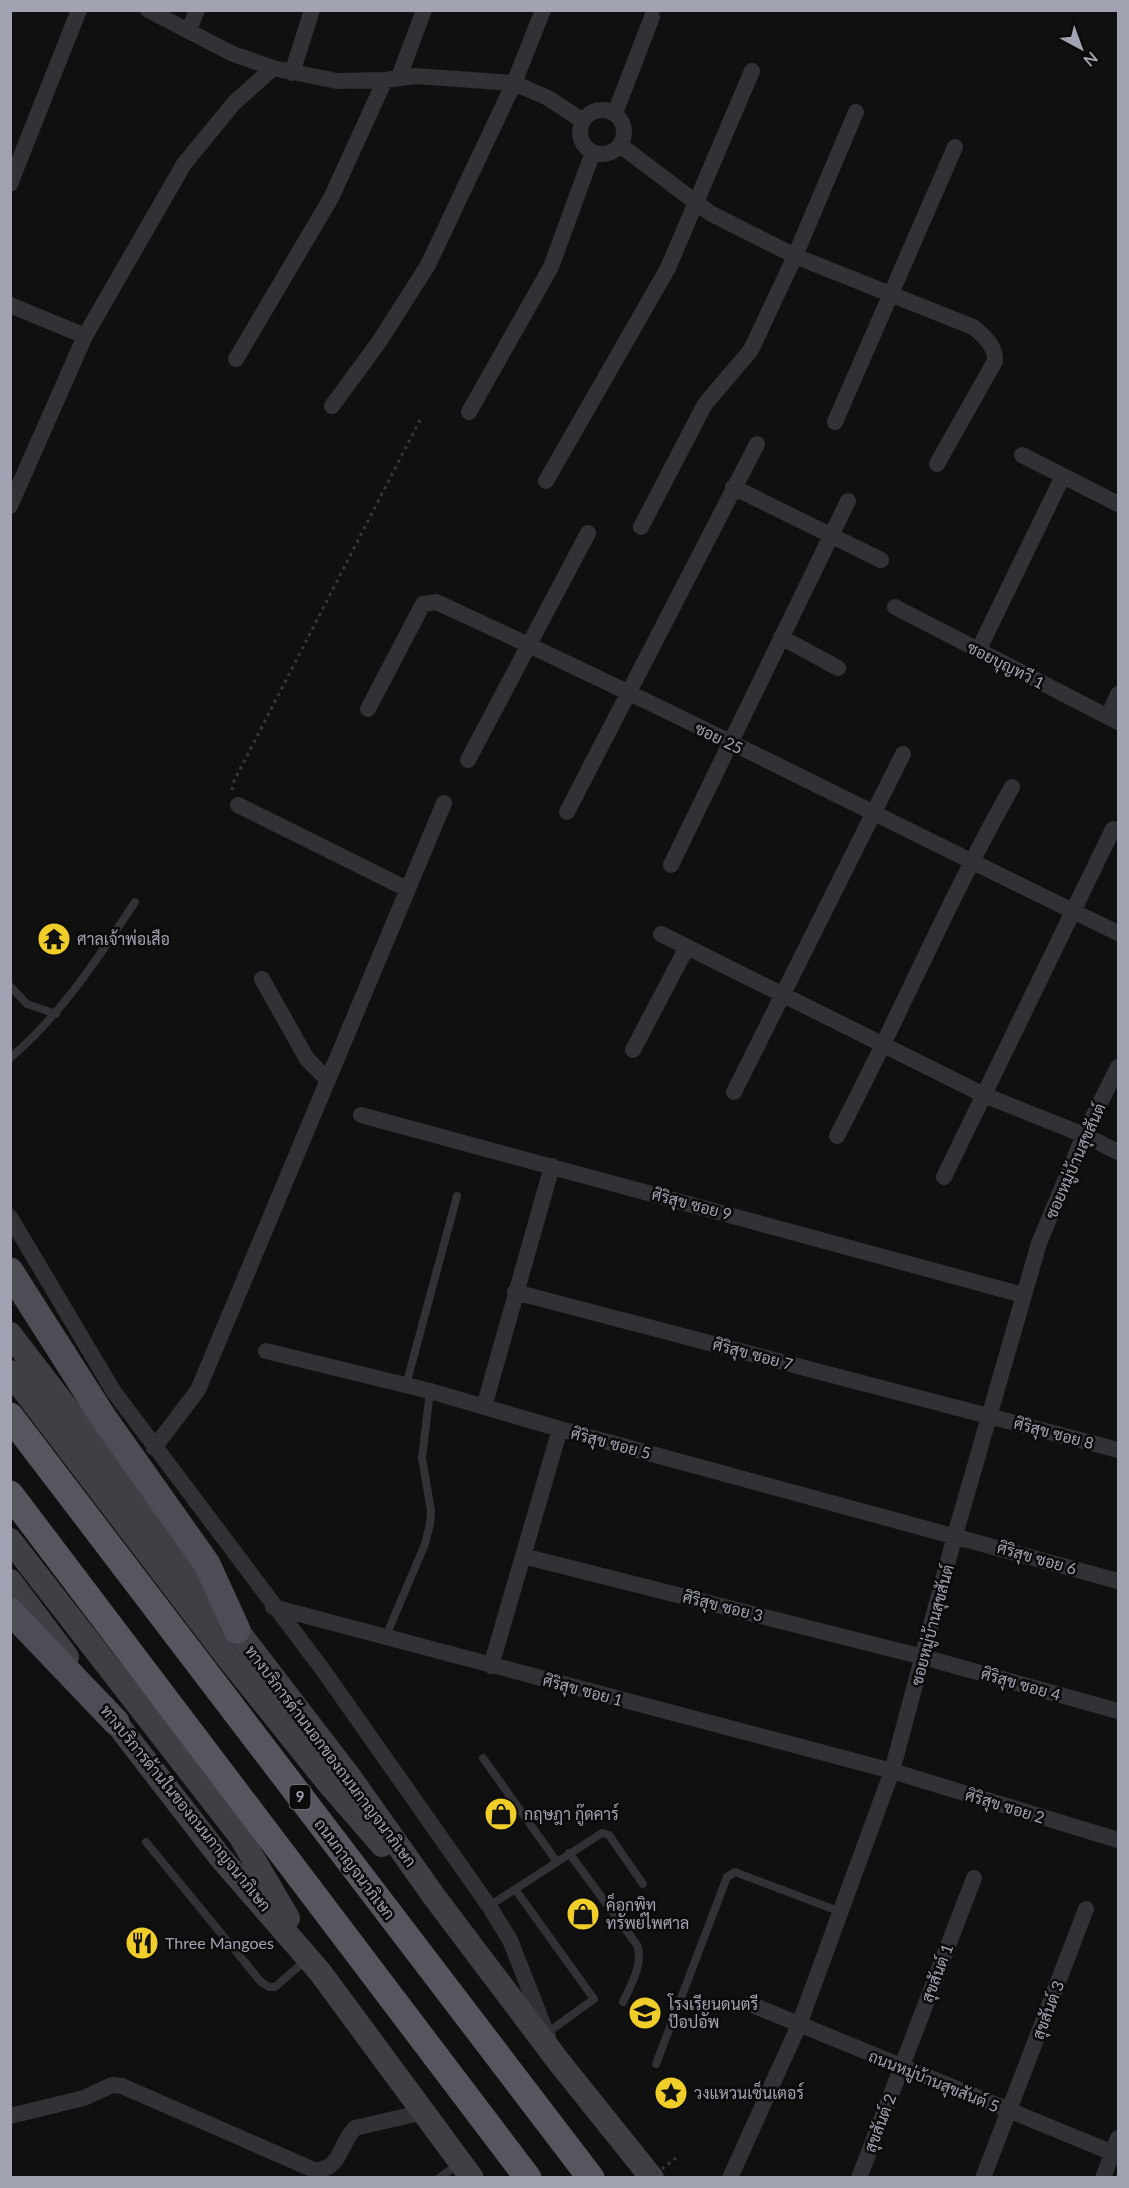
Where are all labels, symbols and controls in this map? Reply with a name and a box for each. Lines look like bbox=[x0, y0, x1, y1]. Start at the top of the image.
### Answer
north arrow bbox=[1051, 18, 1111, 78]
text: N bbox=[1080, 48, 1102, 71]
street label: ซอยบุญทวี 1 bbox=[963, 636, 1048, 695]
street label: ซอย 25 bbox=[692, 718, 746, 757]
temple icon: ศาลเจ้าพ่อเสือ bbox=[36, 921, 72, 957]
place label: ศาลเจ้าพ่อเสือ bbox=[77, 929, 170, 948]
street label: ซอยหมู่บ้านสุขสันต์ bbox=[1039, 1099, 1111, 1223]
street label: ศิริสุข ซอย 9 bbox=[649, 1184, 734, 1226]
street label: ศิริสุข ซอย 7 bbox=[710, 1334, 795, 1376]
street label: ศิริสุข ซอย 8 bbox=[1011, 1413, 1096, 1455]
street label: ศิริสุข ซอย 5 bbox=[568, 1423, 653, 1465]
street label: ศิริสุข ซอย 6 bbox=[994, 1537, 1079, 1581]
street label: ซอยหมู่บ้านสุขสันต์ bbox=[904, 1562, 960, 1688]
street label: ศิริสุข ซอย 3 bbox=[680, 1586, 765, 1628]
street label: ทางบริการด้านนอกของถนนกาญจนาภิเษก bbox=[241, 1641, 421, 1871]
street label: ศิริสุข ซอย 4 bbox=[978, 1663, 1063, 1707]
street label: ศิริสุข ซอย 1 bbox=[540, 1670, 625, 1712]
street label: ทางบริการด้านในของถนนกาญจนาภิเษก bbox=[96, 1700, 276, 1915]
street label: ศิริสุข ซอย 2 bbox=[962, 1784, 1047, 1829]
road number: 9 bbox=[290, 1785, 310, 1809]
shop icon: กฤษฎา กู๊ดคาร์ bbox=[483, 1796, 519, 1832]
place label: กฤษฎา กู๊ดคาร์ bbox=[524, 1802, 619, 1826]
street label: ถนนกาญจนาภิเษก bbox=[311, 1815, 399, 1923]
place label: ค็อกพิท ทรัพย์ไพศาล bbox=[606, 1892, 689, 1932]
shop icon: ค็อกพิท ทรัพย์ไพศาล bbox=[565, 1896, 601, 1932]
restaurant icon: Three Mangoes bbox=[124, 1925, 160, 1961]
place label: Three Mangoes bbox=[165, 1933, 274, 1952]
street label: สุขสันต์ 1 bbox=[915, 1940, 959, 2006]
street label: สุขสันต์ 3 bbox=[1026, 1977, 1070, 2043]
place label: โรงเรียนดนตรี ป๊อปอัพ bbox=[667, 1993, 758, 2031]
school or university icon: โรงเรียนดนตรี ป๊อปอัพ bbox=[627, 1995, 663, 2031]
street label: ถนนหมู่บ้านสุขสันต์ 5 bbox=[865, 2044, 1003, 2118]
place icon: วงแหวนเซ็นเตอร์ bbox=[653, 2075, 689, 2111]
place label: วงแหวนเซ็นเตอร์ bbox=[694, 2080, 804, 2102]
street label: สุขสันต์ 2 bbox=[858, 2090, 902, 2156]

